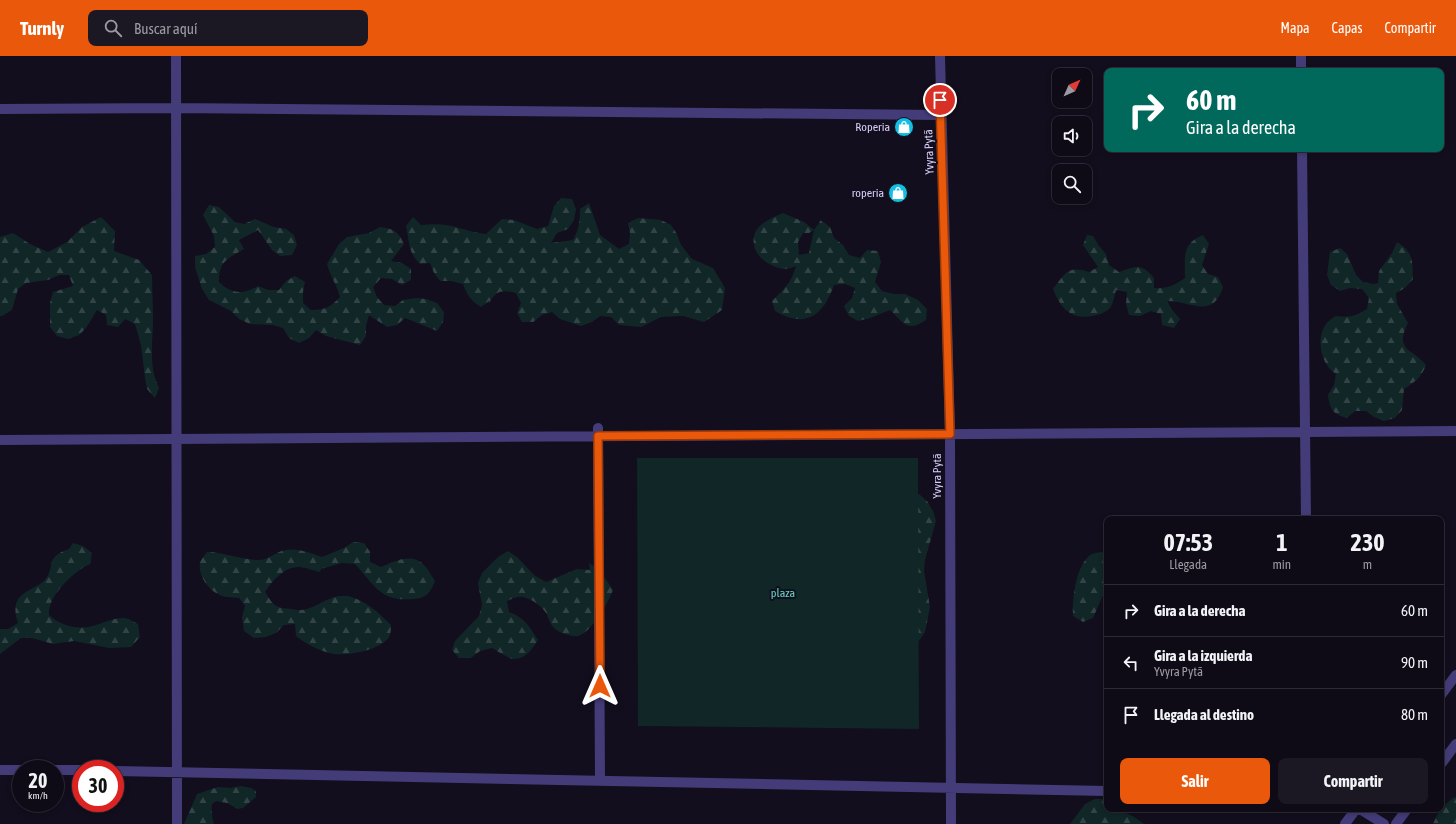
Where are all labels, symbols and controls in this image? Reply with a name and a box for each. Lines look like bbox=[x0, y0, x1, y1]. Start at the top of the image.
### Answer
search box bbox=[88, 10, 368, 46]
text: Turnly bbox=[20, 17, 64, 39]
icon: search bbox=[102, 17, 124, 39]
text: Buscar aquí bbox=[134, 20, 198, 37]
text: Mapa bbox=[1281, 20, 1310, 36]
text: Capas bbox=[1332, 20, 1363, 36]
text: Compartir bbox=[1385, 20, 1436, 36]
north arrow bbox=[1052, 68, 1092, 108]
map controls bbox=[1052, 68, 1092, 204]
pin bbox=[923, 83, 957, 117]
icon: right bbox=[1120, 84, 1172, 136]
text: 60 m bbox=[1186, 84, 1236, 116]
icon: arrive bbox=[929, 89, 951, 111]
shop icon: Roperia bbox=[893, 116, 915, 138]
button: sound bbox=[1052, 116, 1092, 156]
text: Gira a la derecha bbox=[1186, 117, 1296, 138]
place label: Roperia bbox=[855, 120, 890, 134]
street label: Yvyra Pytã bbox=[921, 129, 937, 175]
button: search bbox=[1052, 164, 1092, 204]
shop icon: roperia bbox=[887, 182, 909, 204]
place label: roperia bbox=[852, 186, 884, 200]
street label: Yvyra Pytã bbox=[930, 453, 944, 499]
text: 07:53 bbox=[1164, 529, 1213, 556]
text: 1 bbox=[1276, 529, 1287, 556]
text: 230 bbox=[1351, 529, 1384, 556]
text: Llegada bbox=[1169, 557, 1207, 572]
text: min bbox=[1272, 557, 1291, 572]
text: m bbox=[1363, 557, 1372, 572]
park label: plaza bbox=[771, 586, 795, 600]
icon: right bbox=[1120, 600, 1142, 622]
text: Gira a la derecha bbox=[1154, 602, 1245, 619]
text: 60 m bbox=[1401, 602, 1428, 619]
text: Gira a la izquierda bbox=[1154, 647, 1252, 664]
icon: left bbox=[1120, 652, 1142, 674]
text: 90 m bbox=[1401, 654, 1428, 671]
text: Yvyra Pytã bbox=[1154, 664, 1203, 679]
position arrow bbox=[579, 665, 621, 707]
icon: arrive bbox=[1120, 704, 1142, 726]
text: Llegada al destino bbox=[1154, 706, 1254, 723]
text: 80 m bbox=[1401, 706, 1428, 723]
button: Salir bbox=[1120, 758, 1270, 804]
button: Compartir bbox=[1278, 758, 1428, 804]
speed limit sign: 30 bbox=[72, 760, 124, 812]
text: 20 bbox=[29, 769, 47, 792]
text: km/h bbox=[28, 790, 48, 801]

